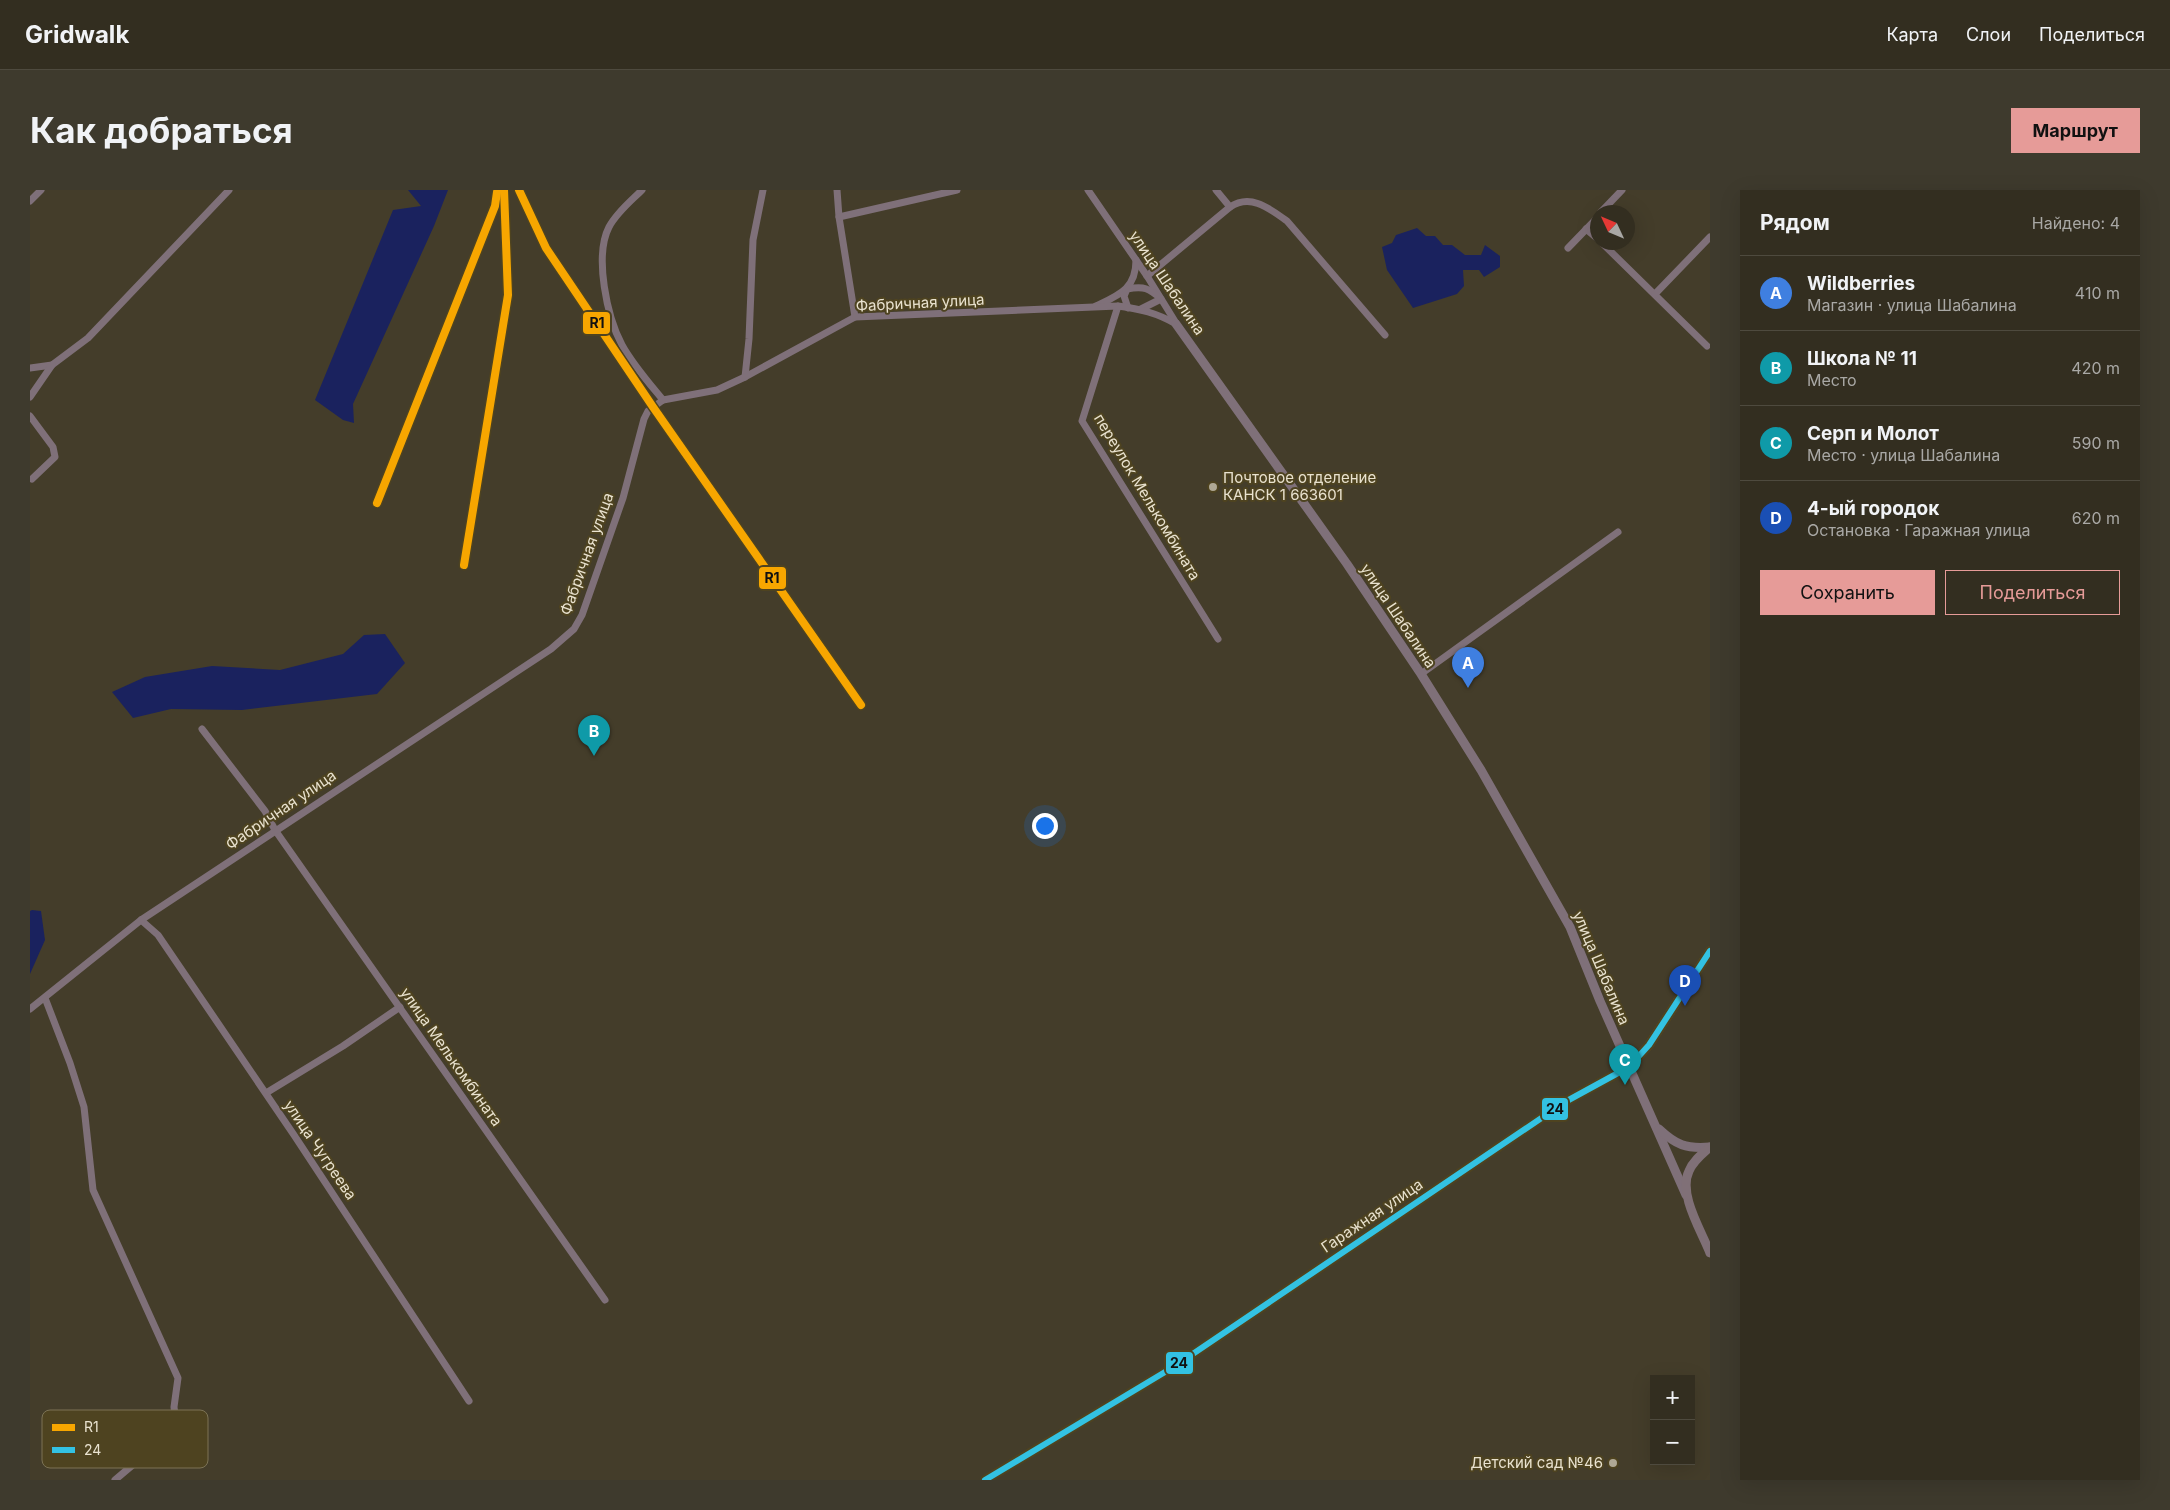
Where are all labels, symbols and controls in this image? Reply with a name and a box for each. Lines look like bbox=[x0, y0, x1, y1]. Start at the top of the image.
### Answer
text: Gridwalk bbox=[25, 20, 129, 49]
text: Карта bbox=[1886, 24, 1938, 45]
text: Слои bbox=[1966, 24, 2011, 45]
text: Поделиться bbox=[2039, 24, 2145, 45]
button: Маршрут bbox=[2011, 108, 2140, 153]
text: Как добраться bbox=[30, 109, 293, 151]
north arrow bbox=[1590, 205, 1635, 250]
text: Рядом bbox=[1760, 210, 1830, 235]
text: Найдено: 4 bbox=[2032, 213, 2120, 233]
street label: улица Шабалина bbox=[1126, 227, 1209, 338]
text: Wildberries bbox=[1807, 272, 1915, 295]
text: A bbox=[1770, 283, 1782, 303]
text: 410 m bbox=[2075, 283, 2120, 303]
street label: Фабричная улица bbox=[855, 290, 985, 315]
text: Магазин · улица Шабалина bbox=[1807, 295, 2017, 315]
line badge: R1 bbox=[582, 311, 611, 335]
text: R1 bbox=[589, 314, 605, 331]
text: Школа № 11 bbox=[1807, 347, 1917, 370]
text: B bbox=[1771, 358, 1781, 378]
text: 420 m bbox=[2071, 358, 2120, 378]
text: Место bbox=[1807, 370, 1857, 390]
street label: переулок Мелькомбината bbox=[1090, 410, 1205, 584]
text: Серп и Молот bbox=[1807, 422, 1939, 445]
text: C bbox=[1770, 433, 1782, 453]
text: 590 m bbox=[2072, 433, 2120, 453]
text: Место · улица Шабалина bbox=[1807, 445, 2000, 465]
place label: Почтовое отделение КАНСК 1 663601 bbox=[1223, 468, 1376, 504]
marker: Почтовое отделение КАНСК 1 663601 bbox=[1207, 481, 1219, 493]
street label: Фабричная улица bbox=[556, 490, 618, 618]
text: 4-ый городок bbox=[1807, 497, 1939, 520]
text: D bbox=[1770, 508, 1782, 528]
text: 620 m bbox=[2072, 508, 2120, 528]
text: Остановка · Гаражная улица bbox=[1807, 520, 2030, 540]
street label: улица Шабалина bbox=[1357, 560, 1440, 671]
line badge: R1 bbox=[758, 566, 787, 590]
text: R1 bbox=[764, 569, 780, 586]
button: Сохранить bbox=[1760, 570, 1935, 615]
button: Поделиться bbox=[1945, 570, 2120, 615]
pin: A bbox=[1452, 647, 1484, 688]
pin: B bbox=[578, 715, 610, 756]
street label: Фабричная улица bbox=[222, 766, 339, 854]
your location bbox=[1032, 813, 1058, 839]
street label: улица Шабалина bbox=[1569, 908, 1634, 1028]
pin: D bbox=[1669, 965, 1701, 1006]
street label: улица Мелькомбината bbox=[396, 984, 506, 1130]
pin: C bbox=[1609, 1044, 1641, 1085]
street label: улица Чугреева bbox=[280, 1096, 361, 1203]
line badge: 24 bbox=[1541, 1097, 1569, 1121]
text: 24 bbox=[1546, 1100, 1564, 1117]
street label: Гаражная улица bbox=[1317, 1175, 1426, 1257]
line badge: 24 bbox=[1165, 1351, 1194, 1375]
text: 24 bbox=[1170, 1354, 1188, 1371]
map controls bbox=[1650, 1375, 1695, 1465]
button: + bbox=[1650, 1375, 1695, 1420]
legend bbox=[42, 1410, 208, 1468]
text: R1 bbox=[84, 1418, 99, 1435]
button: − bbox=[1650, 1420, 1695, 1465]
text: 24 bbox=[84, 1441, 101, 1458]
place label: Детский сад №46 bbox=[1470, 1453, 1603, 1472]
marker: Детский сад №46 bbox=[1607, 1457, 1619, 1469]

